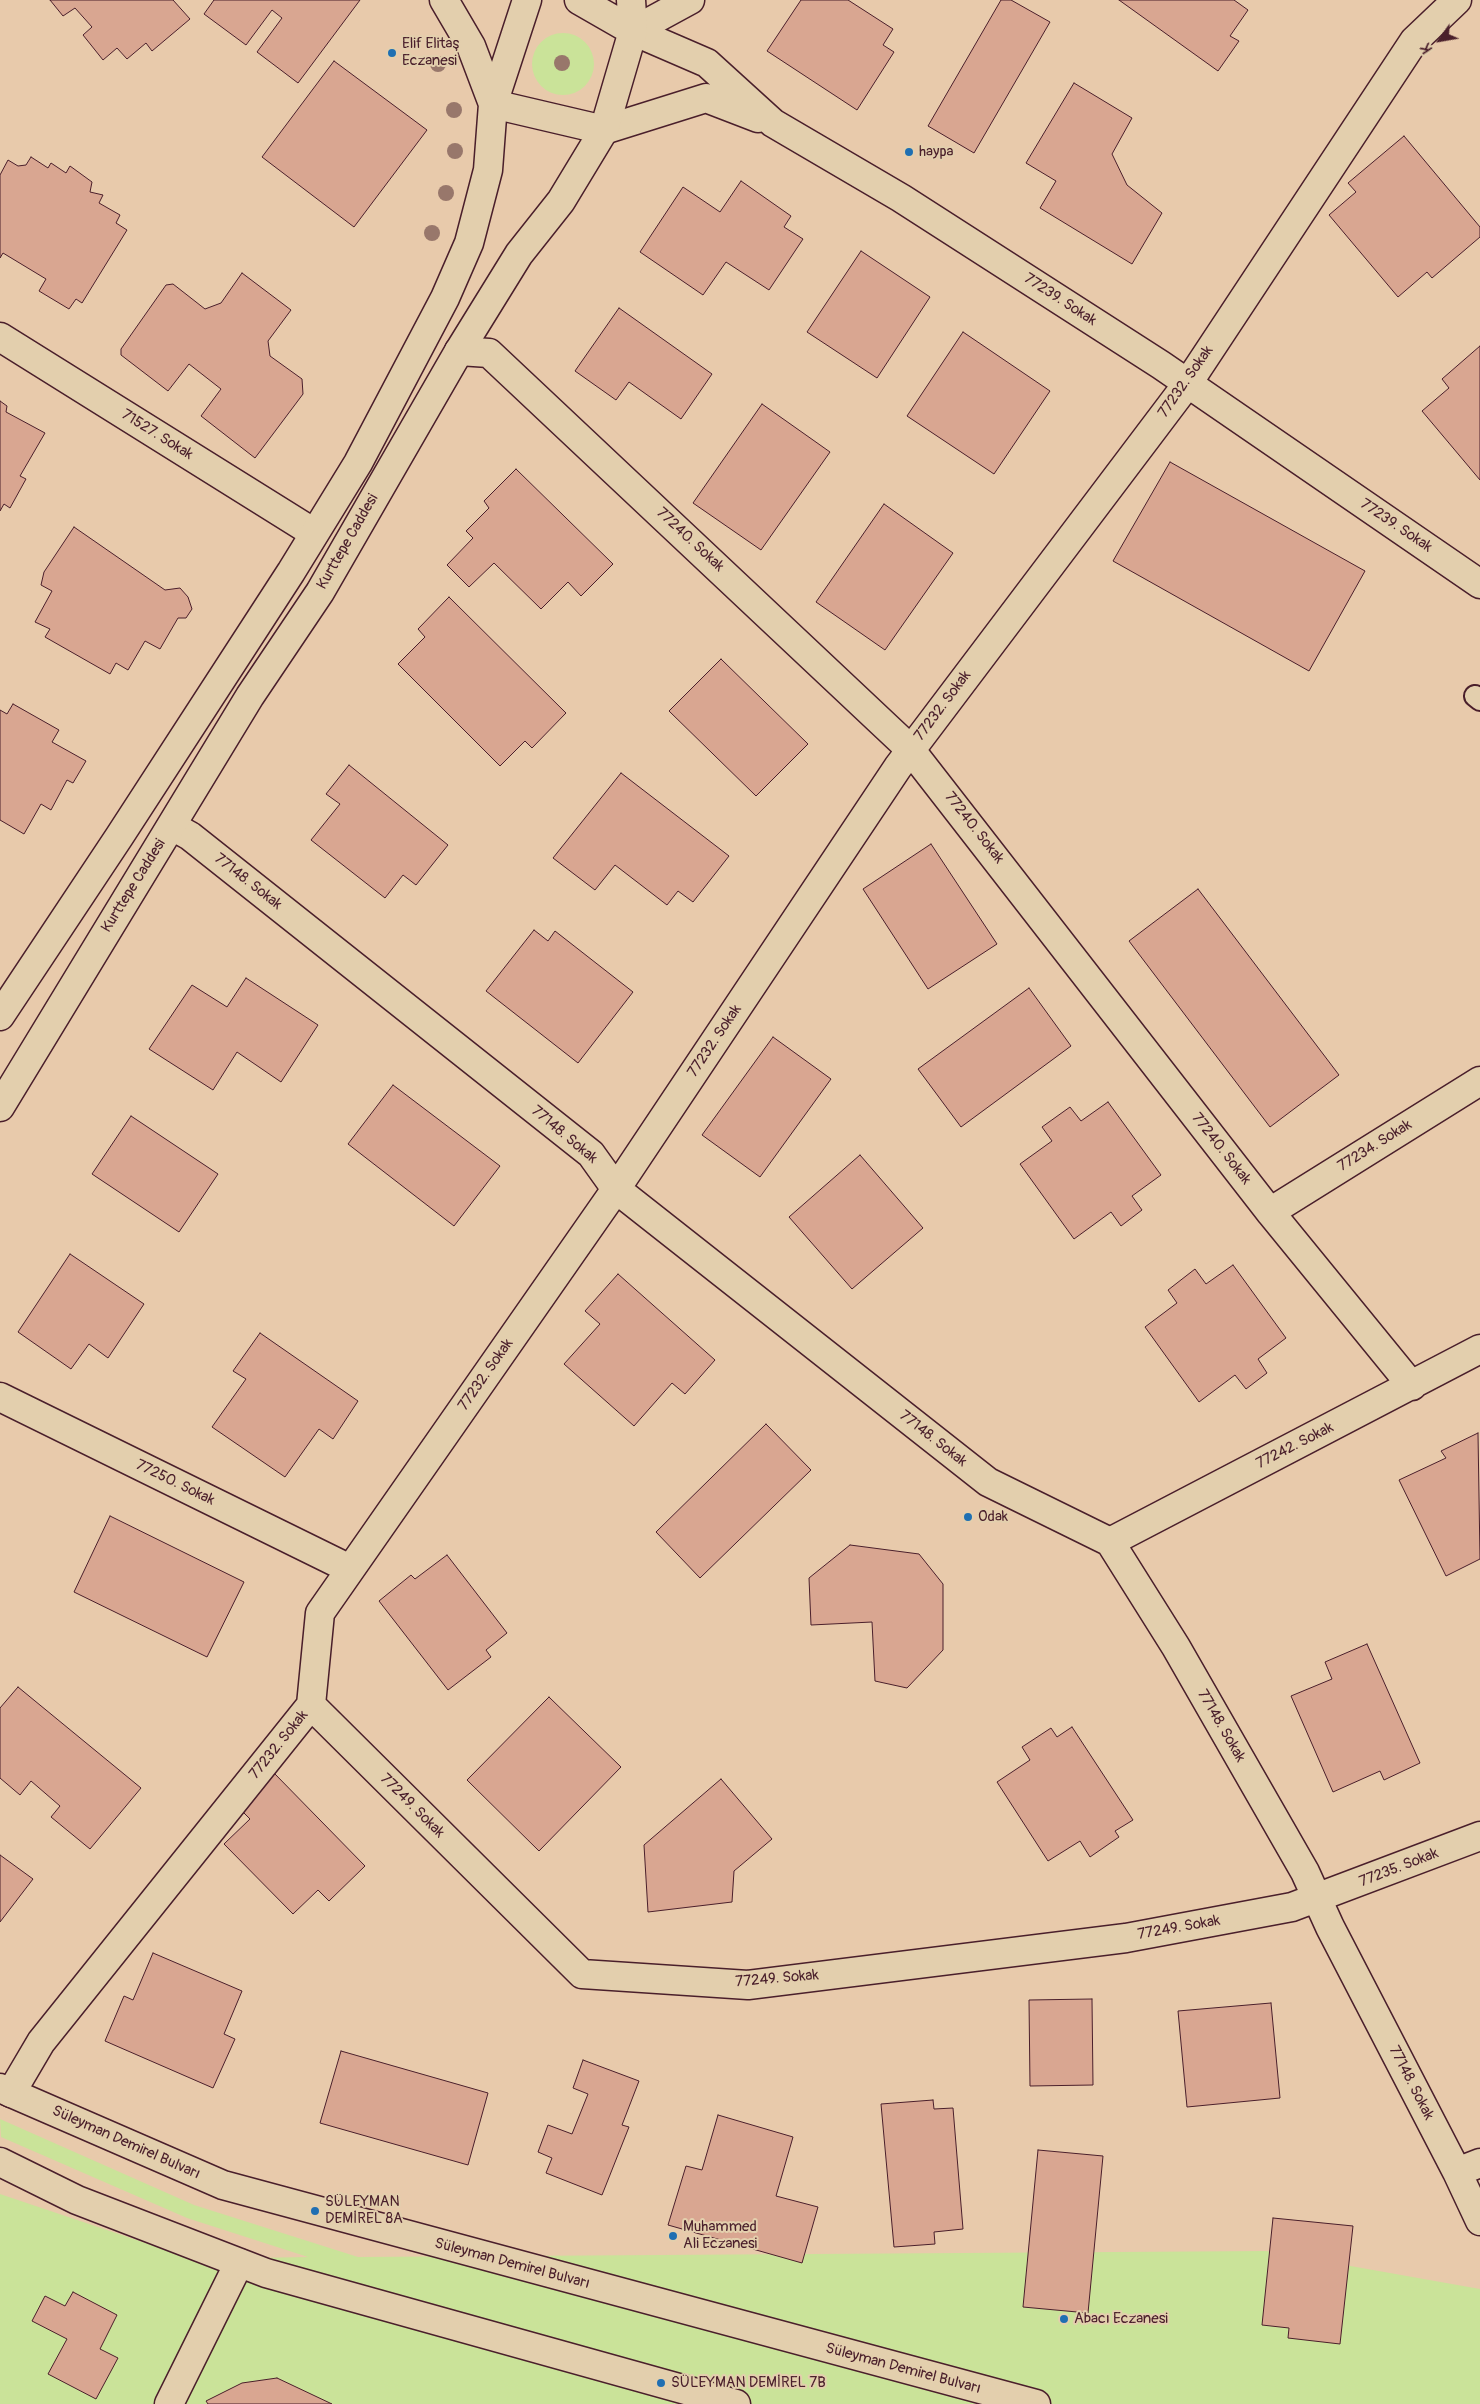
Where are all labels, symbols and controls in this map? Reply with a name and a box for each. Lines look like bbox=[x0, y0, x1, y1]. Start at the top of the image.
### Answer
north arrow bbox=[1415, 15, 1465, 65]
place label: Elif Elitaş Eczanesi bbox=[402, 35, 459, 70]
text: K bbox=[1417, 40, 1436, 56]
marker: Elif Elitaş Eczanesi bbox=[386, 47, 398, 59]
place label: haypa bbox=[919, 143, 953, 161]
marker: haypa bbox=[903, 146, 915, 158]
street label: 77239. Sokak bbox=[1020, 270, 1100, 330]
street label: 77232. Sokak bbox=[1155, 343, 1217, 421]
street label: 71527. Sokak bbox=[118, 406, 196, 464]
street label: Kurttepe Caddesi bbox=[313, 491, 383, 593]
street label: 77239. Sokak bbox=[1357, 495, 1435, 557]
street label: 77240. Sokak bbox=[652, 504, 728, 576]
street label: 77232. Sokak bbox=[911, 667, 975, 745]
street label: 77240. Sokak bbox=[940, 789, 1008, 867]
street label: Kurttepe Caddesi bbox=[98, 836, 170, 936]
street label: 77148. Sokak bbox=[211, 850, 285, 914]
street label: 77232. Sokak bbox=[684, 1001, 746, 1081]
street label: 77148. Sokak bbox=[527, 1102, 601, 1168]
street label: 77240. Sokak bbox=[1187, 1110, 1255, 1188]
street label: 77234. Sokak bbox=[1335, 1116, 1415, 1176]
street label: 77232. Sokak bbox=[455, 1336, 517, 1414]
street label: 77148. Sokak bbox=[896, 1407, 970, 1471]
street label: 77242. Sokak bbox=[1253, 1419, 1337, 1473]
street label: 77250. Sokak bbox=[133, 1456, 217, 1510]
place label: Odak bbox=[978, 1508, 1008, 1526]
marker: Odak bbox=[962, 1511, 974, 1523]
street label: 77148. Sokak bbox=[1193, 1687, 1249, 1765]
street label: 77232. Sokak bbox=[246, 1707, 312, 1783]
street label: 77249. Sokak bbox=[376, 1770, 448, 1842]
street label: 77235. Sokak bbox=[1357, 1845, 1441, 1891]
street label: 77249. Sokak bbox=[1136, 1912, 1222, 1944]
street label: 77249. Sokak bbox=[735, 1966, 819, 1992]
street label: 77148. Sokak bbox=[1385, 2043, 1437, 2123]
street label: Süleyman Demirel Bulvarı bbox=[49, 2102, 203, 2184]
place label: SÜLEYMAN DEMİREL 8A bbox=[325, 2193, 403, 2228]
marker: SÜLEYMAN DEMİREL 8A bbox=[309, 2205, 321, 2217]
place label: Muhammed Ali Eczanesi bbox=[683, 2218, 757, 2253]
marker: Muhammed Ali Eczanesi bbox=[667, 2230, 679, 2242]
street label: Süleyman Demirel Bulvarı bbox=[432, 2235, 592, 2293]
place label: Abacı Eczanesi bbox=[1074, 2310, 1168, 2328]
marker: Abacı Eczanesi bbox=[1058, 2313, 1070, 2325]
street label: Süleyman Demirel Bulvarı bbox=[823, 2340, 983, 2398]
place label: SÜLEYMAN DEMİREL 7B bbox=[671, 2374, 826, 2392]
marker: SÜLEYMAN DEMİREL 7B bbox=[655, 2377, 667, 2389]

